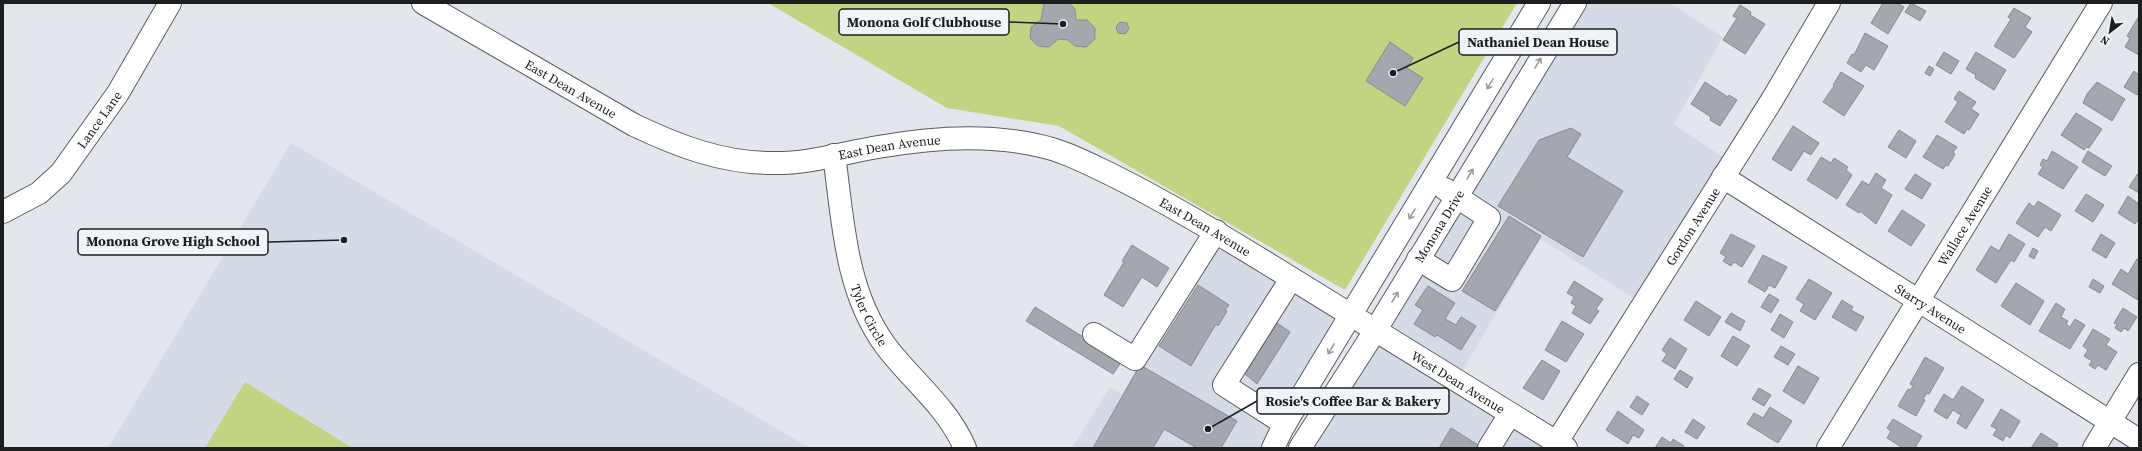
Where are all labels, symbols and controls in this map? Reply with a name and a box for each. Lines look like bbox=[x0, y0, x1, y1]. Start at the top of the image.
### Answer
callout: Monona Golf Clubhouse bbox=[839, 9, 1009, 35]
text: Monona Golf Clubhouse bbox=[847, 12, 1001, 32]
north arrow bbox=[2090, 12, 2130, 52]
callout: Nathaniel Dean House bbox=[1459, 29, 1617, 55]
text: Nathaniel Dean House bbox=[1467, 32, 1609, 52]
text: N bbox=[2098, 32, 2112, 49]
street label: East Dean Avenue bbox=[522, 56, 620, 122]
one-way arrow bbox=[1534, 57, 1542, 69]
one-way arrow bbox=[1486, 78, 1494, 89]
street label: Lance Lane bbox=[73, 87, 126, 152]
street label: East Dean Avenue bbox=[837, 131, 942, 164]
one-way arrow bbox=[1467, 168, 1475, 180]
street label: Wallace Avenue bbox=[1934, 182, 1996, 269]
street label: Gordon Avenue bbox=[1662, 184, 1724, 269]
street label: Monona Drive bbox=[1411, 186, 1468, 266]
street label: East Dean Avenue bbox=[1156, 194, 1254, 261]
one-way arrow bbox=[1407, 208, 1415, 220]
callout: Monona Grove High School bbox=[78, 229, 268, 255]
text: Monona Grove High School bbox=[86, 231, 261, 251]
street label: Starry Avenue bbox=[1892, 280, 1970, 338]
street label: Tyler Circle bbox=[847, 282, 891, 350]
one-way arrow bbox=[1392, 291, 1400, 303]
one-way arrow bbox=[1326, 343, 1334, 355]
street label: West Dean Avenue bbox=[1408, 347, 1508, 418]
callout: Rosie's Coffee Bar & Bakery bbox=[1257, 388, 1449, 414]
text: Rosie's Coffee Bar & Bakery bbox=[1265, 391, 1441, 411]

